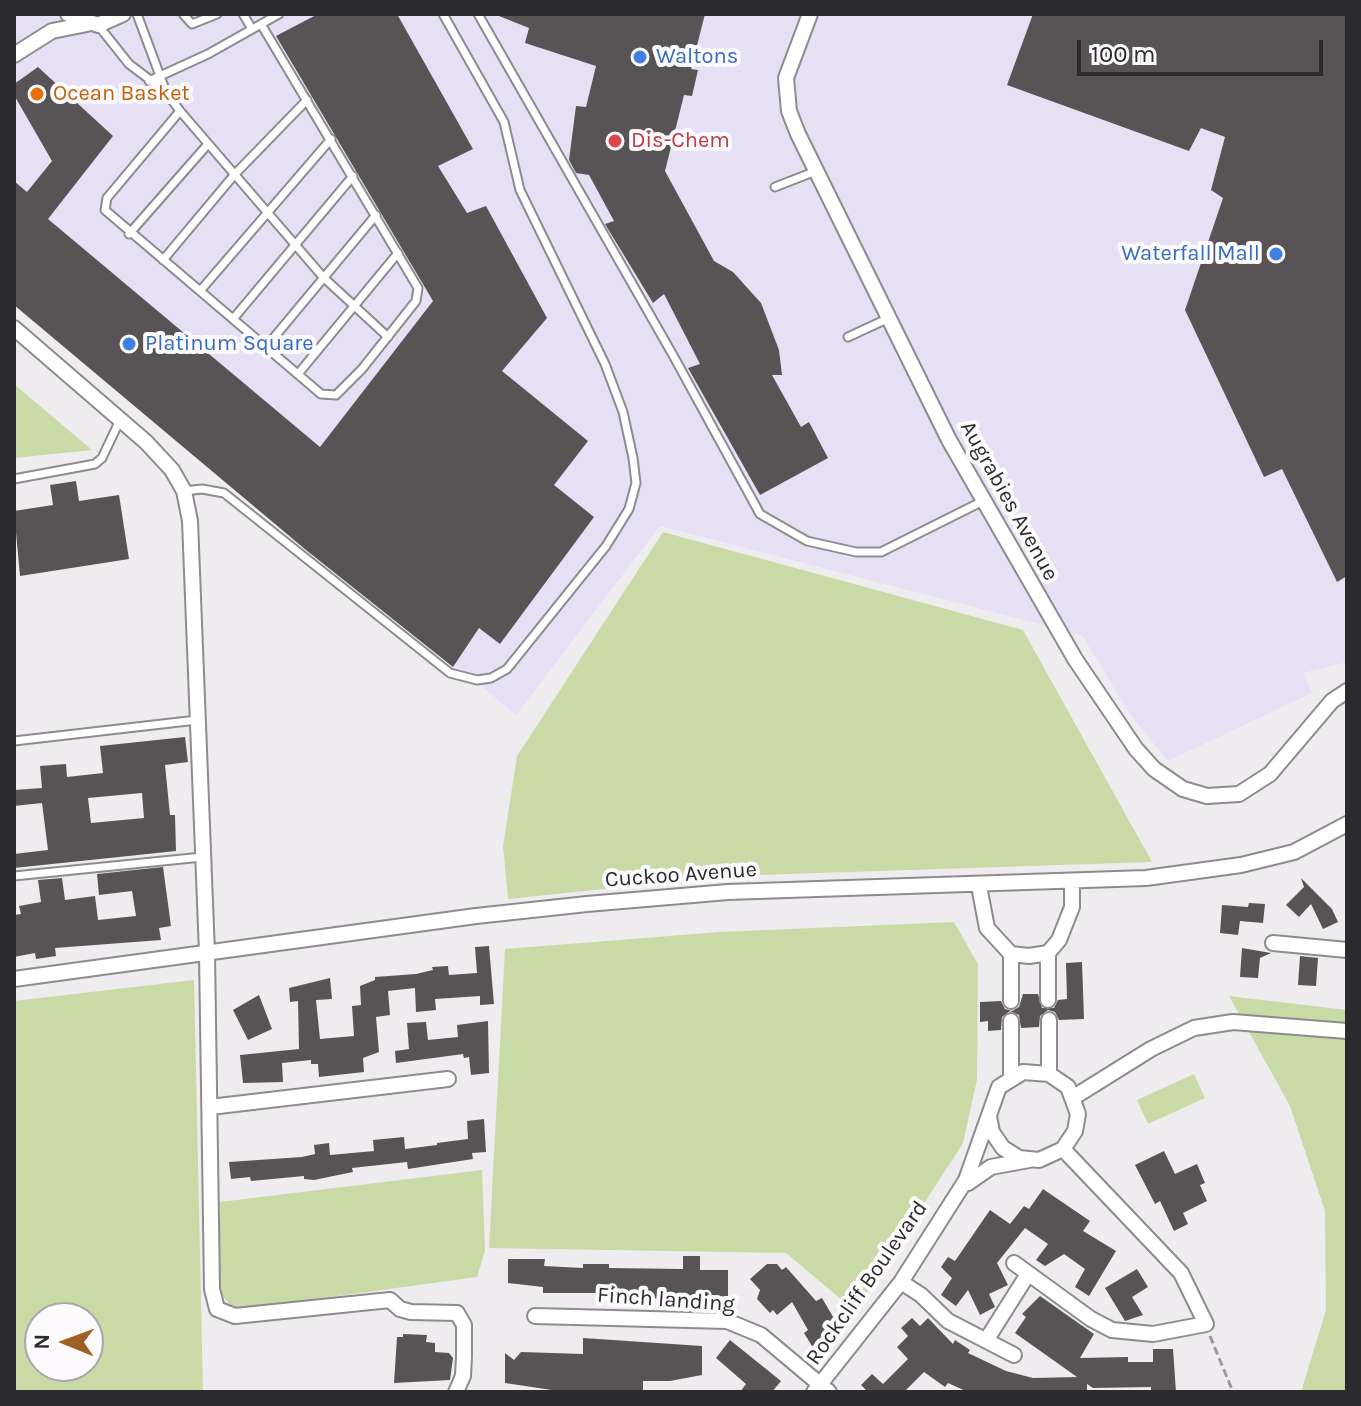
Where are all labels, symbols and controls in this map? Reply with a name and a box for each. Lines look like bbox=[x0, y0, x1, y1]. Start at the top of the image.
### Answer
scale bar bbox=[1081, 24, 1327, 74]
text: 100 m bbox=[1091, 40, 1156, 68]
place label: Waltons bbox=[656, 44, 738, 70]
marker: Waltons bbox=[631, 48, 649, 66]
place label: Ocean Basket bbox=[53, 81, 190, 107]
marker: Ocean Basket bbox=[28, 85, 46, 103]
place label: Dis-Chem bbox=[631, 128, 730, 154]
marker: Dis-Chem bbox=[606, 132, 624, 150]
place label: Waterfall Mall bbox=[1121, 241, 1260, 267]
marker: Waterfall Mall bbox=[1267, 245, 1285, 263]
place label: Platinum Square bbox=[145, 331, 314, 357]
marker: Platinum Square bbox=[120, 335, 138, 353]
street label: Augrabies Avenue bbox=[954, 417, 1064, 585]
street label: Cuckoo Avenue bbox=[604, 857, 758, 893]
street label: Rockcliff Boulevard bbox=[800, 1196, 934, 1370]
street label: Finch landing bbox=[596, 1282, 736, 1318]
north arrow bbox=[24, 1302, 104, 1382]
text: N bbox=[29, 1333, 55, 1350]

